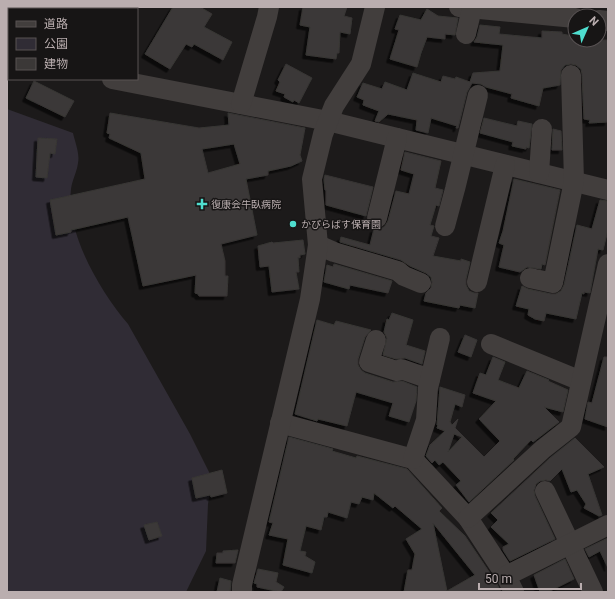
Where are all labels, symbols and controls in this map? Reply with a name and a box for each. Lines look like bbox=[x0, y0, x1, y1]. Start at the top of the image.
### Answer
legend bbox=[8, 8, 138, 80]
north arrow bbox=[567, 8, 607, 48]
text: N bbox=[586, 14, 601, 29]
text: 道路 bbox=[44, 17, 68, 31]
text: 公園 bbox=[44, 37, 68, 51]
text: 建物 bbox=[44, 57, 68, 71]
marker: 復康会牛臥病院 bbox=[196, 198, 208, 210]
place label: 復康会牛臥病院 bbox=[211, 199, 281, 210]
marker: かぴらばす保育園 bbox=[288, 219, 298, 229]
place label: かぴらばす保育園 bbox=[301, 219, 381, 230]
scale bar bbox=[479, 565, 581, 591]
text: 50 m bbox=[485, 572, 512, 586]

